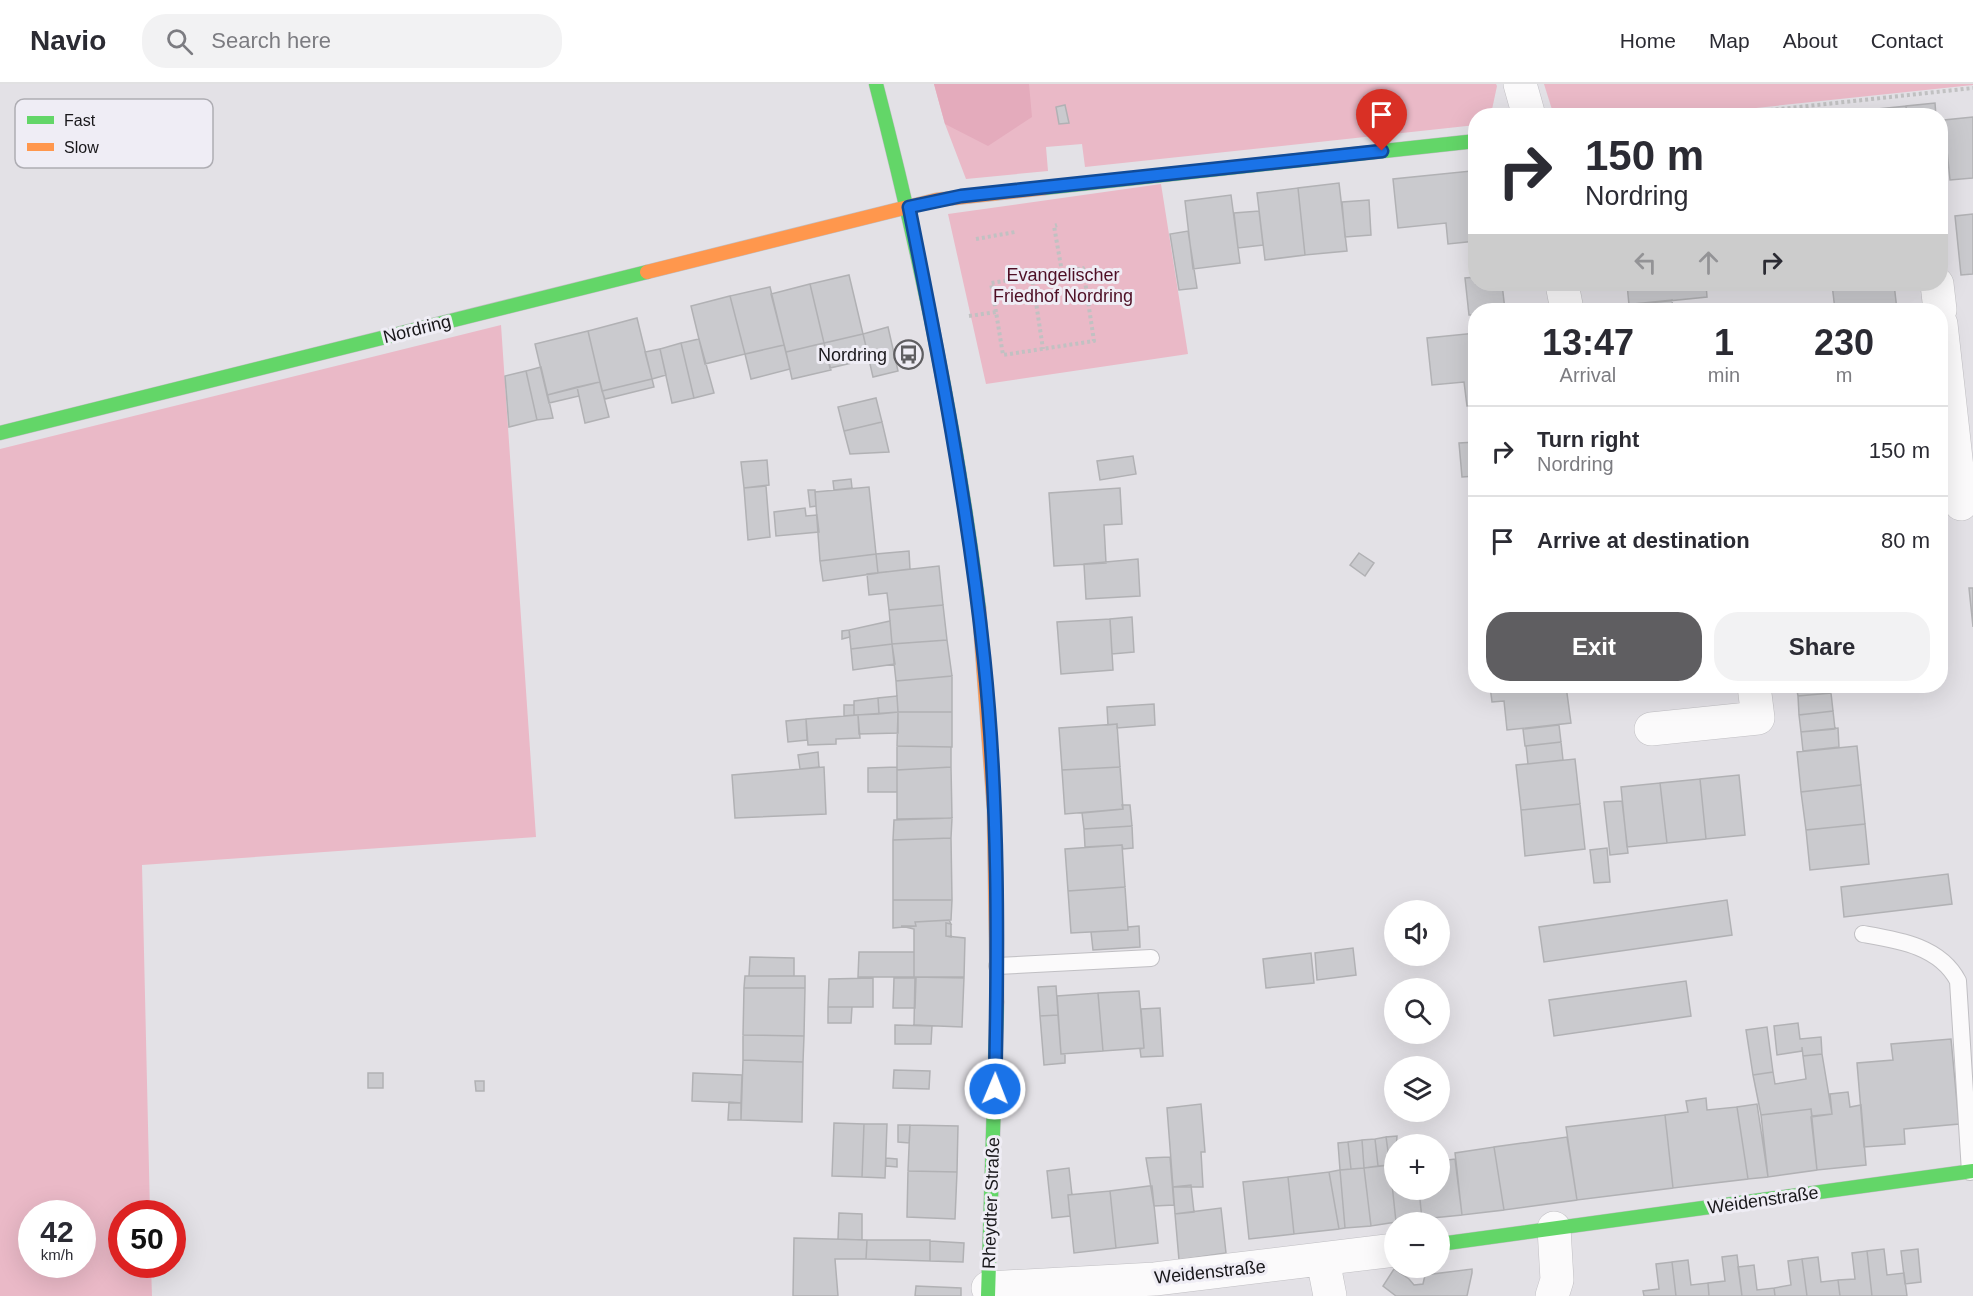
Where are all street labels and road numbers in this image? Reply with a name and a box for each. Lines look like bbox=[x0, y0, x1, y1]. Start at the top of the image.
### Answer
street label: Nordring bbox=[381, 311, 453, 347]
street label: Rheydter Straße bbox=[979, 1137, 1003, 1269]
street label: Weidenstraße bbox=[1706, 1182, 1820, 1218]
street label: Weidenstraße bbox=[1153, 1256, 1267, 1288]

